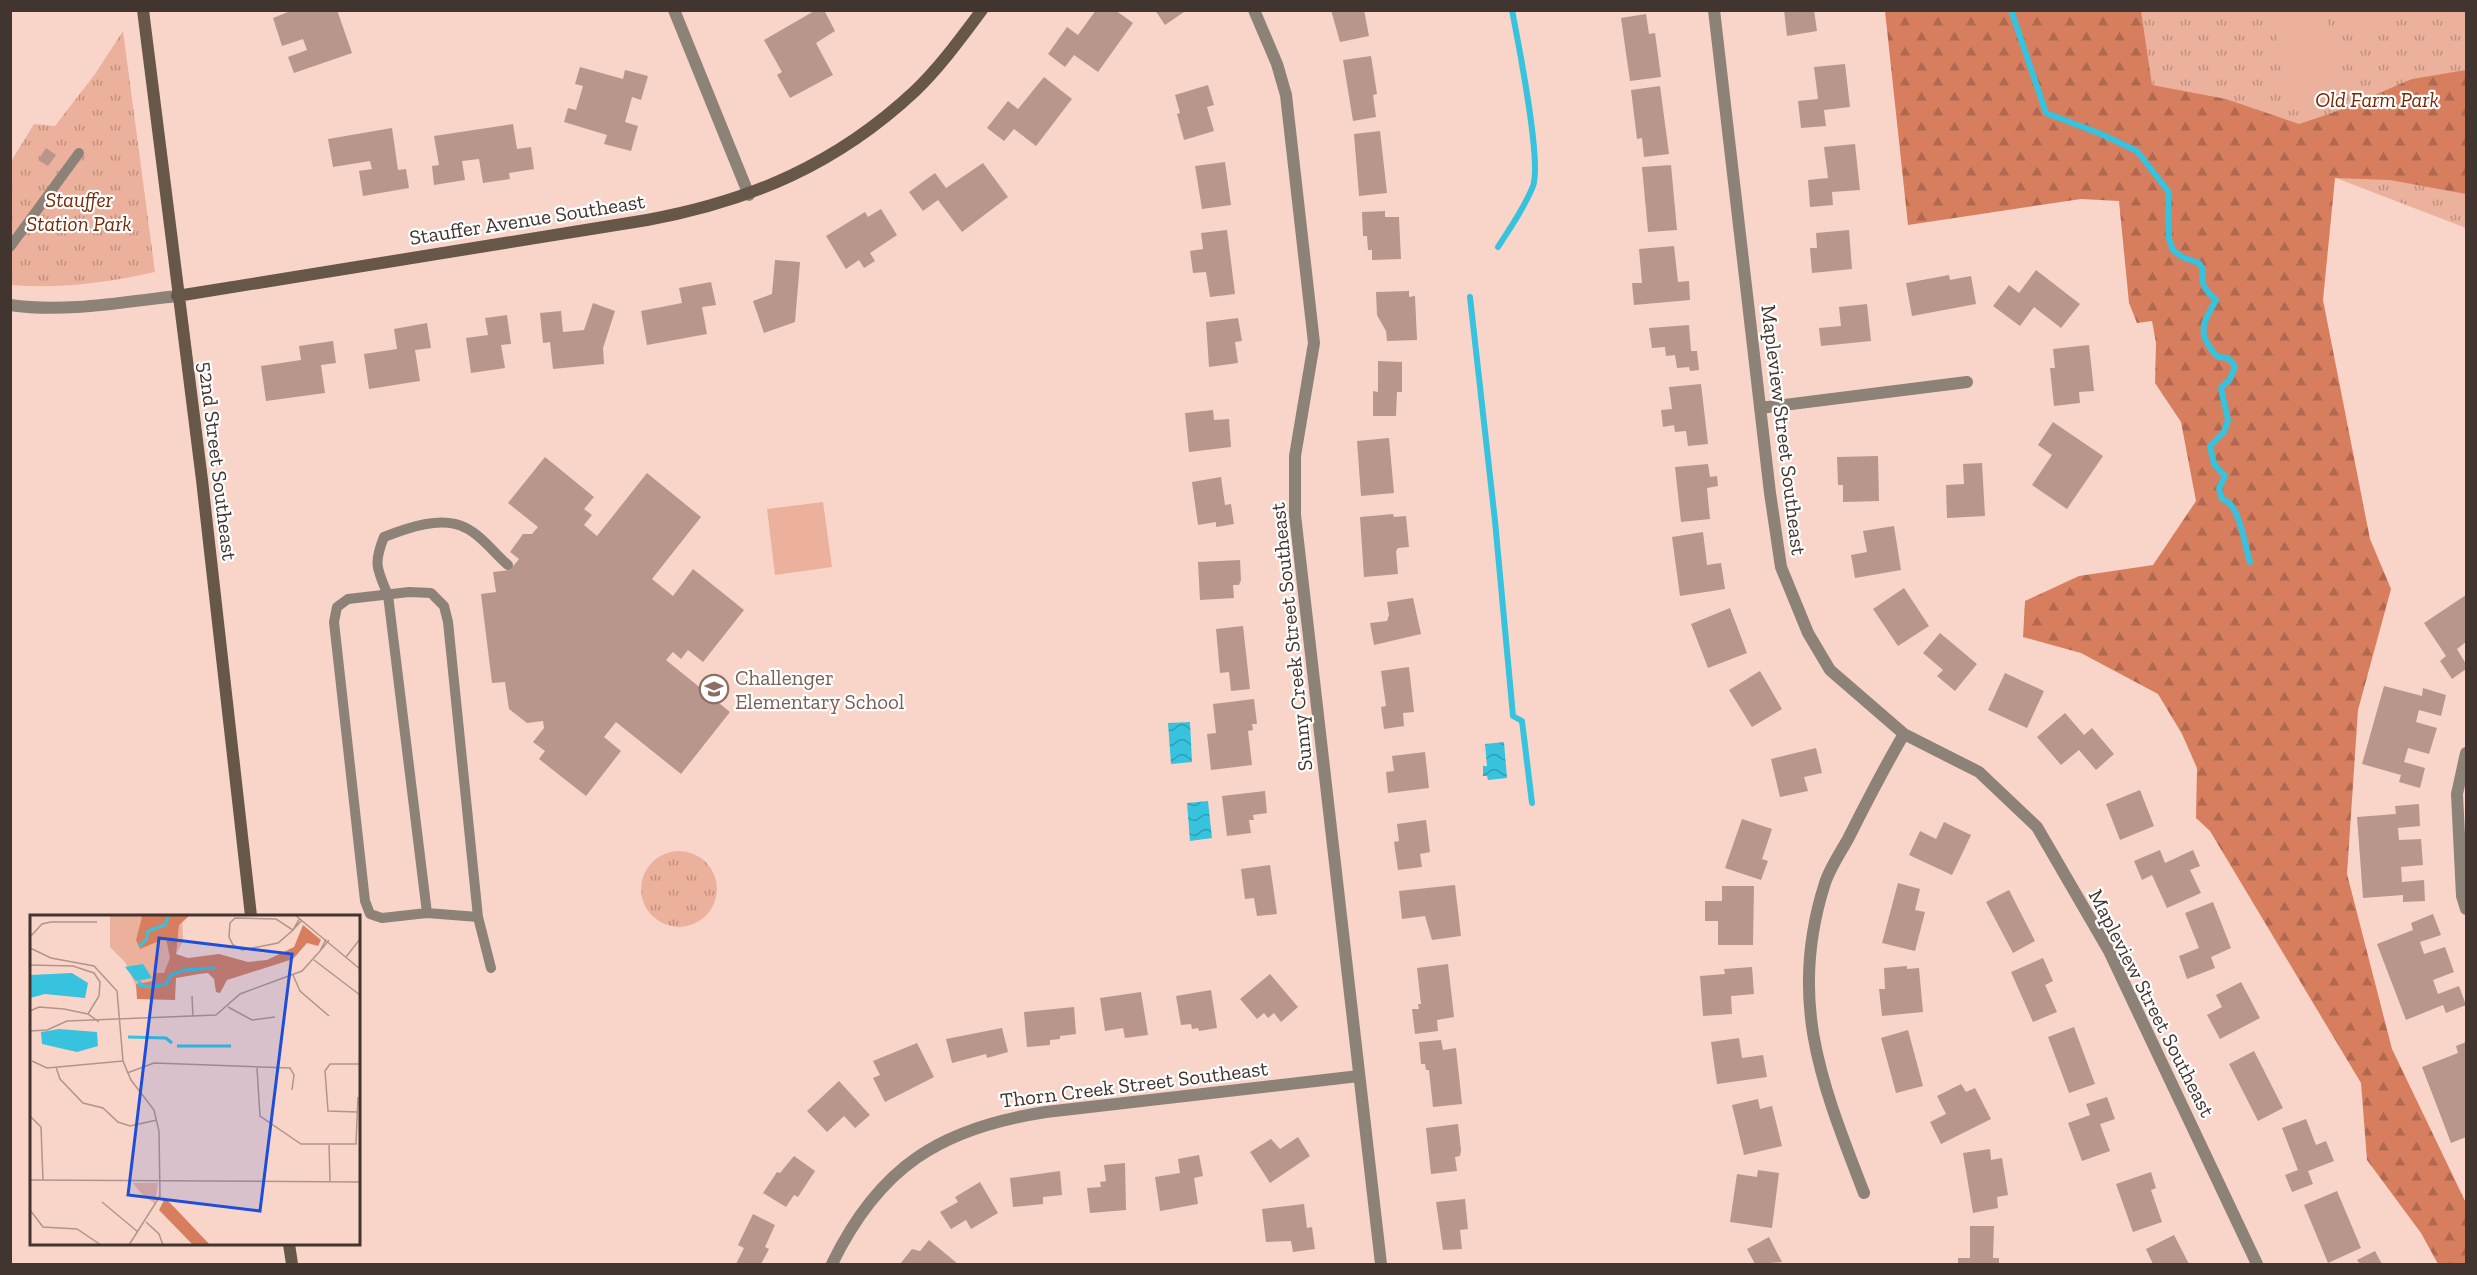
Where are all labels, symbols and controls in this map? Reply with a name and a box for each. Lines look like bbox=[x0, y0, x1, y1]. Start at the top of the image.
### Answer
park label: Old Farm Park bbox=[2315, 87, 2439, 112]
park label: Stauffer Station Park bbox=[26, 187, 132, 236]
street label: Stauffer Avenue Southeast bbox=[408, 188, 647, 250]
street label: Mapleview Street Southeast bbox=[1756, 303, 1812, 557]
street label: 52nd Street Southeast bbox=[193, 360, 243, 562]
street label: Sunny Creek Street Southeast bbox=[1264, 501, 1318, 772]
place label: Challenger Elementary School bbox=[735, 665, 905, 714]
school or university icon: Challenger Elementary School bbox=[698, 673, 730, 705]
street label: Mapleview Street Southeast bbox=[2084, 885, 2220, 1121]
inset map bbox=[30, 915, 360, 1245]
street label: Thorn Creek Street Southeast bbox=[999, 1055, 1269, 1113]

